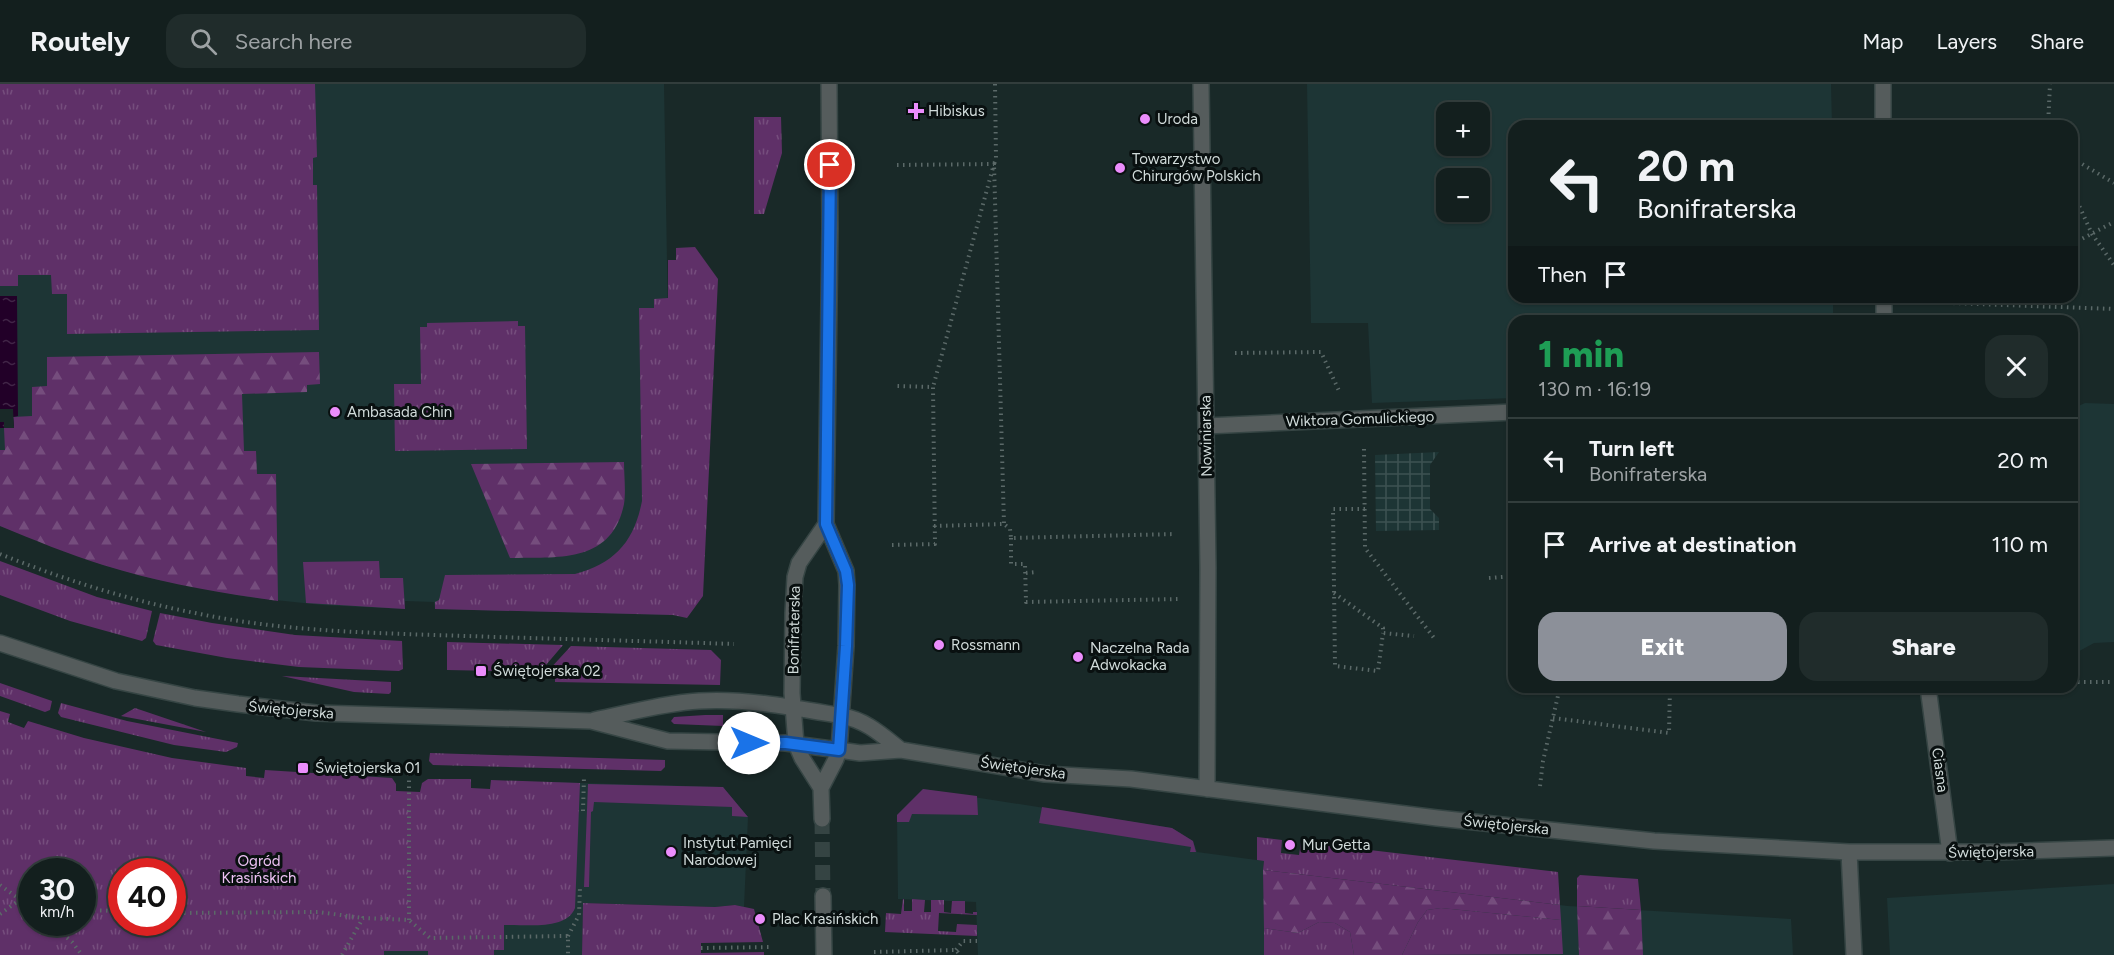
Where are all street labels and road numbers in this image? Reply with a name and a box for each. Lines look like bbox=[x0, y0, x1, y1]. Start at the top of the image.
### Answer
street label: Nowiniarska bbox=[1196, 395, 1216, 477]
street label: Wiktora Gomulickiego bbox=[1285, 407, 1435, 431]
street label: Bonifraterska bbox=[784, 586, 804, 674]
street label: Świętojerska bbox=[247, 697, 335, 723]
street label: Ciasna bbox=[1928, 746, 1952, 794]
street label: Świętojerska bbox=[979, 753, 1067, 783]
street label: Świętojerska bbox=[1462, 812, 1550, 838]
street label: Świętojerska bbox=[1948, 842, 2034, 862]

